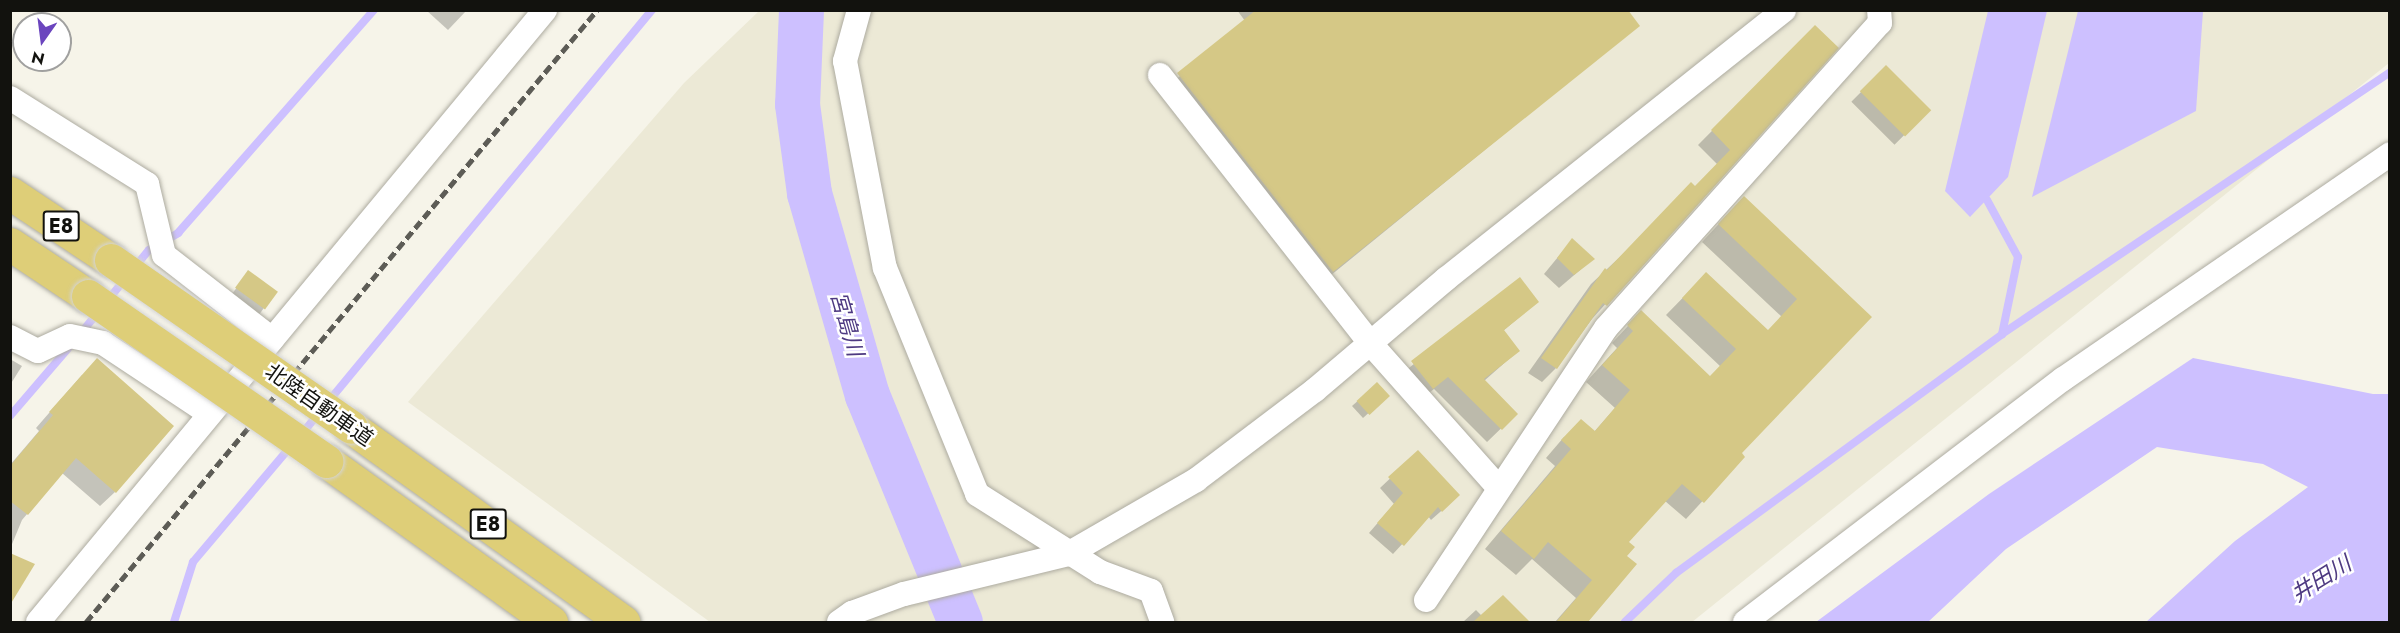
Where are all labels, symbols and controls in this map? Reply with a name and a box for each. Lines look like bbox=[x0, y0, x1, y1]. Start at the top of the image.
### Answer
north arrow bbox=[12, 12, 72, 72]
text: N bbox=[29, 45, 47, 71]
road number: E8 bbox=[42, 209, 80, 243]
water label: 宮島川 bbox=[825, 289, 869, 359]
street label: 北陸自動車道 bbox=[260, 359, 378, 451]
road number: E8 bbox=[468, 507, 508, 541]
water label: 井田川 bbox=[2286, 550, 2356, 608]

